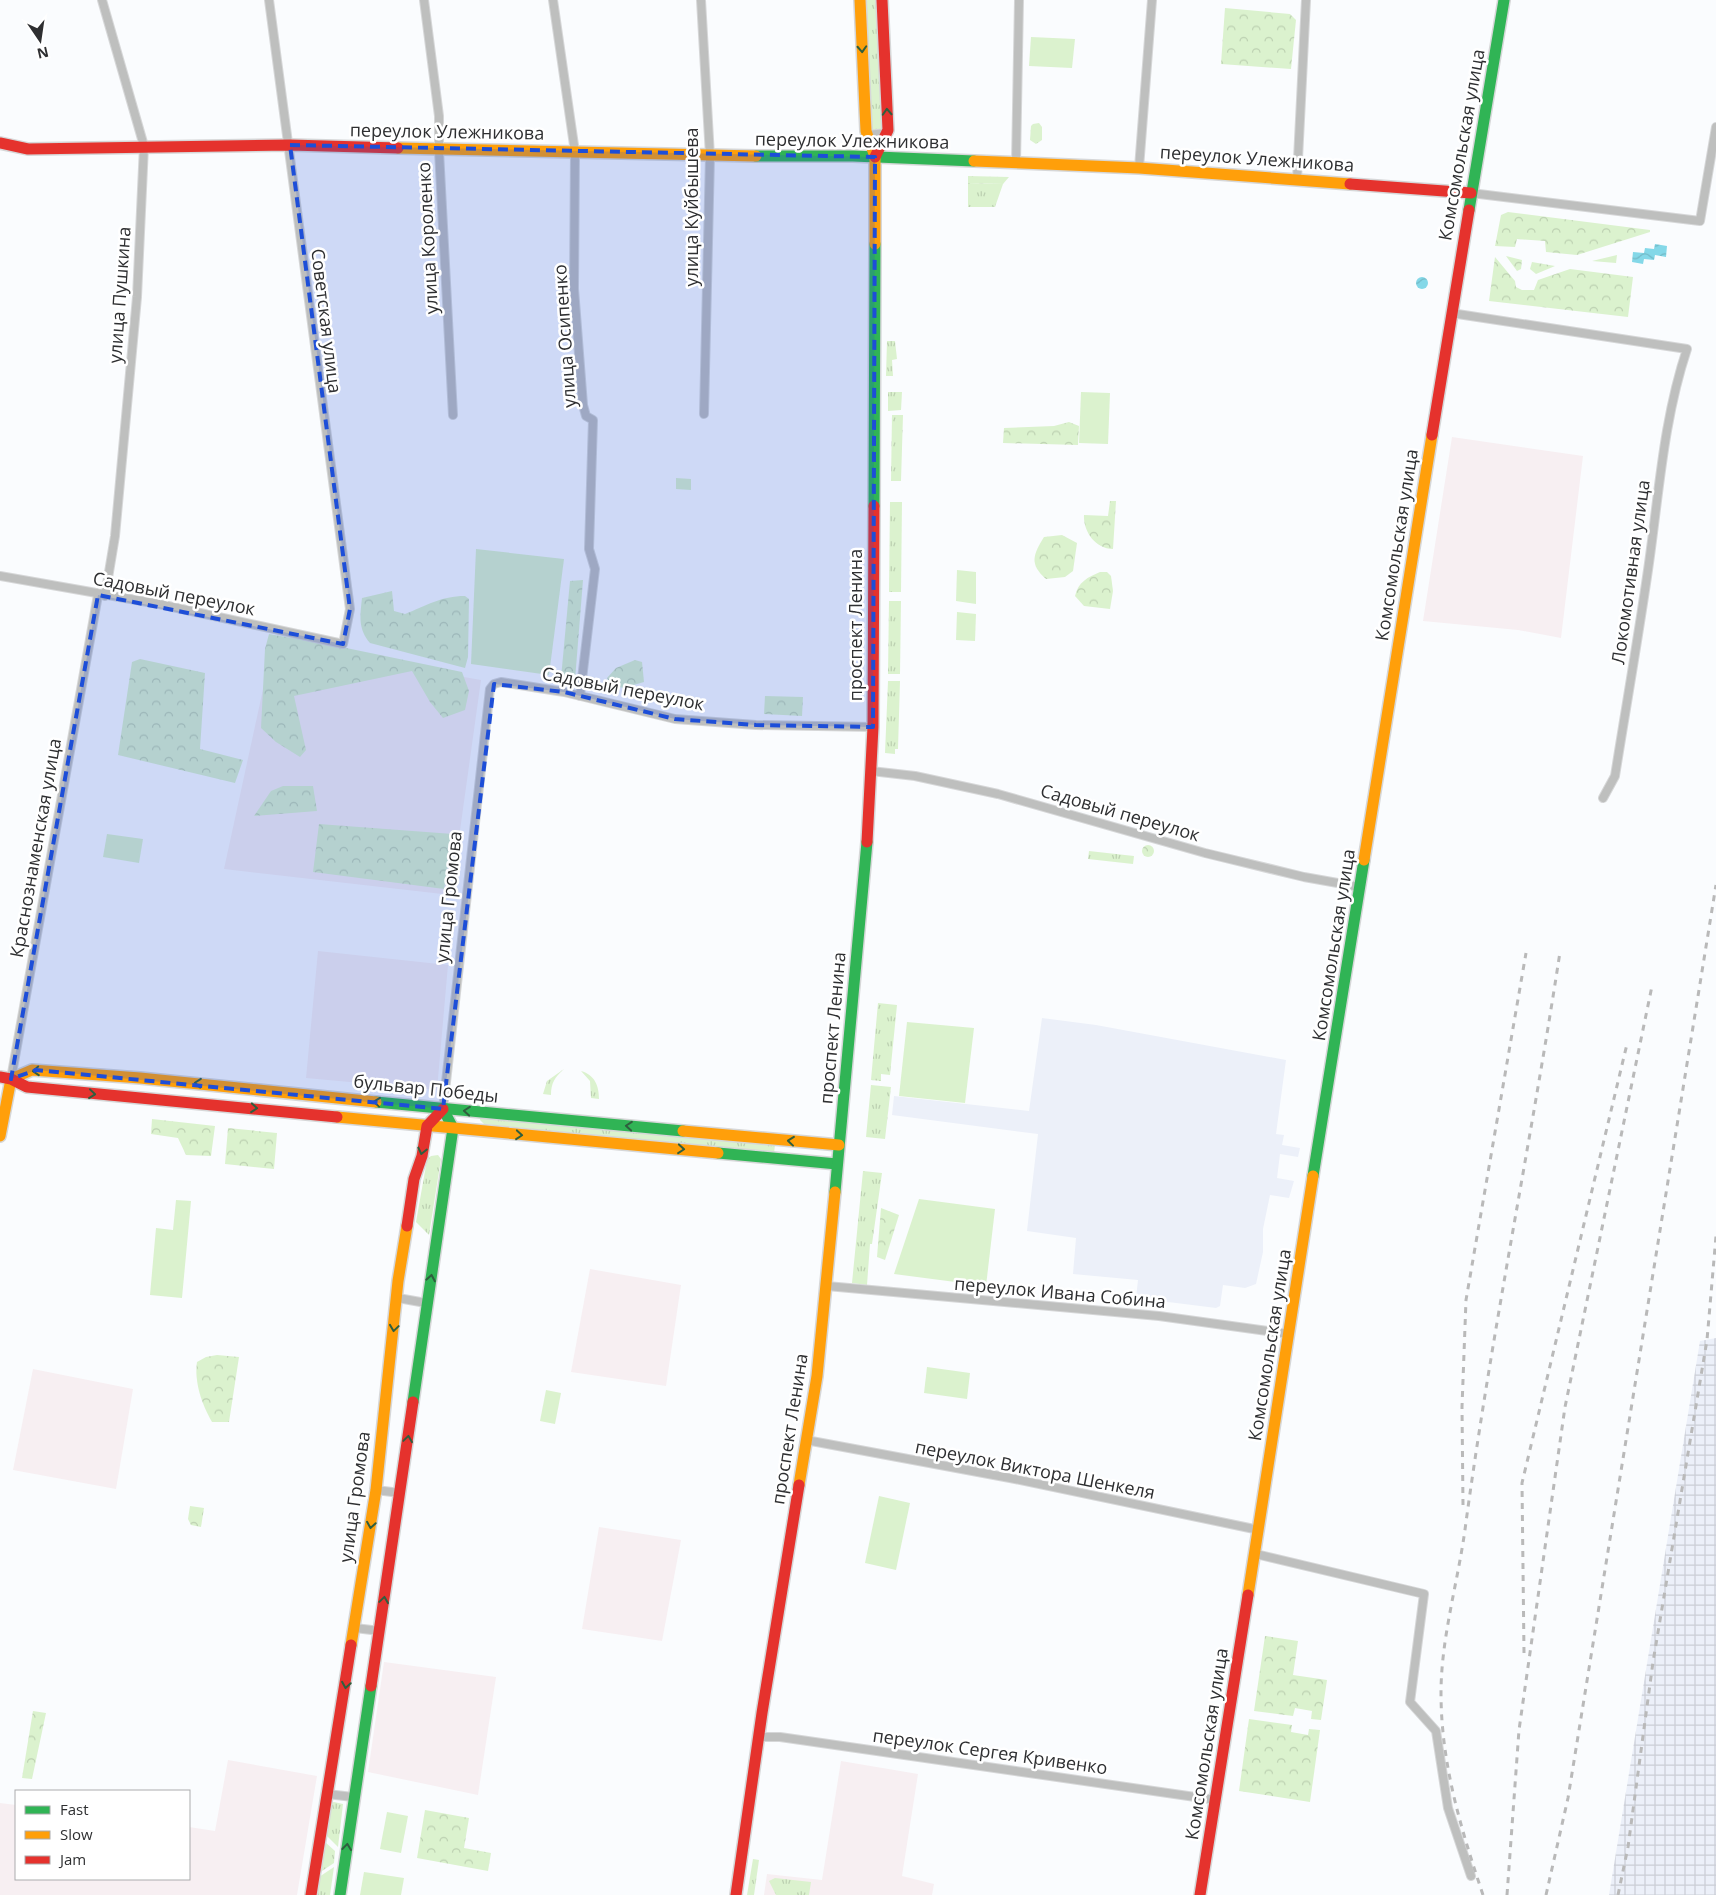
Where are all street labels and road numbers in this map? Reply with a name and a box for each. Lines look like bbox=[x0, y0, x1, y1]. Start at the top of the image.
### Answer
street label: Комсомольская улица bbox=[1432, 47, 1490, 242]
street label: переулок Улежникова bbox=[350, 117, 545, 145]
street label: переулок Улежникова bbox=[755, 126, 950, 154]
street label: улица Куйбышева bbox=[679, 127, 703, 287]
street label: переулок Улежникова bbox=[1159, 139, 1355, 177]
street label: улица Короленко bbox=[411, 161, 443, 315]
street label: улица Пушкина bbox=[102, 226, 136, 364]
street label: Советская улица bbox=[306, 247, 348, 395]
street label: улица Осипенко bbox=[547, 264, 581, 409]
street label: Комсомольская улица bbox=[1369, 447, 1423, 643]
street label: Локомотивная улица bbox=[1605, 478, 1655, 666]
street label: проспект Ленина bbox=[843, 549, 867, 701]
street label: Садовый переулок bbox=[91, 566, 258, 621]
street label: Садовый переулок bbox=[540, 661, 707, 716]
street label: Краснознаменская улица bbox=[4, 736, 66, 959]
street label: Садовый переулок bbox=[1038, 778, 1203, 846]
street label: улица Громова bbox=[429, 830, 467, 964]
street label: Комсомольская улица bbox=[1306, 847, 1360, 1043]
street label: проспект Ленина bbox=[813, 951, 851, 1105]
street label: бульвар Победы bbox=[352, 1068, 500, 1108]
street label: Комсомольская улица bbox=[1242, 1247, 1296, 1443]
street label: переулок Ивана Собина bbox=[953, 1271, 1167, 1313]
street label: проспект Ленина bbox=[765, 1352, 813, 1506]
street label: улица Громова bbox=[333, 1430, 375, 1564]
street label: переулок Виктора Шенкеля bbox=[913, 1434, 1157, 1504]
street label: Комсомольская улица bbox=[1179, 1646, 1233, 1842]
street label: переулок Сергея Кривенко bbox=[871, 1723, 1109, 1779]

